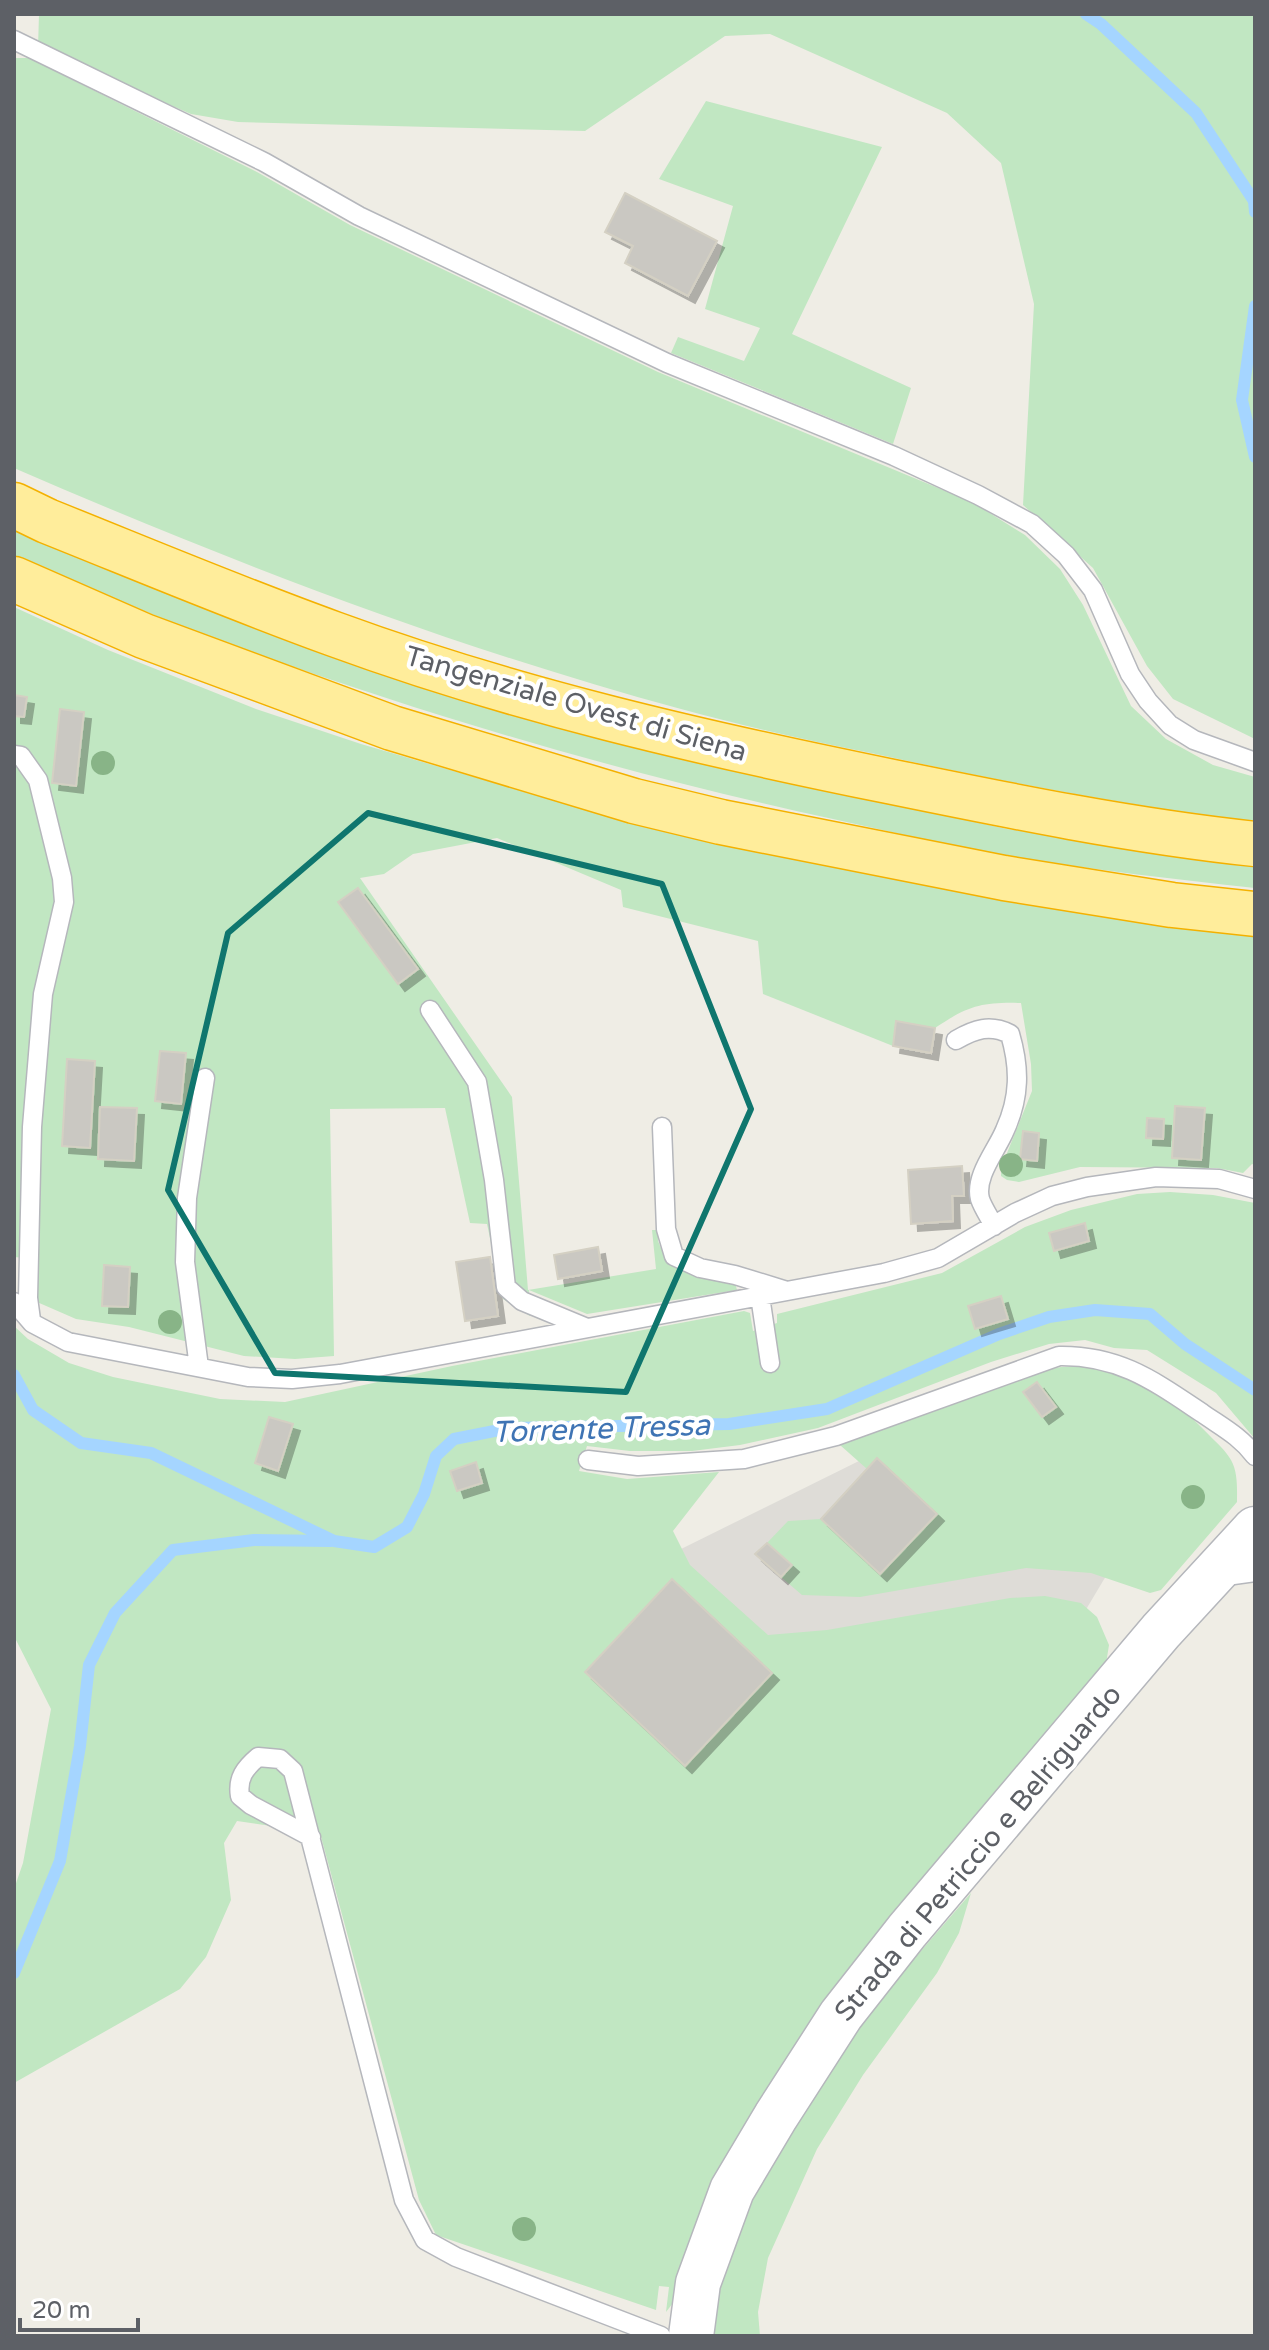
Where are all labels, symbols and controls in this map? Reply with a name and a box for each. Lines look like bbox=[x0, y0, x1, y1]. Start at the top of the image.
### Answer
street label: Tangenziale Ovest di Siena bbox=[401, 639, 751, 769]
water label: Torrente Tressa bbox=[491, 1407, 712, 1451]
street label: Strada di Petriccio e Belriguardo bbox=[827, 1678, 1129, 2028]
scale bar bbox=[20, 2282, 138, 2332]
text: 20 m bbox=[32, 2296, 90, 2325]

